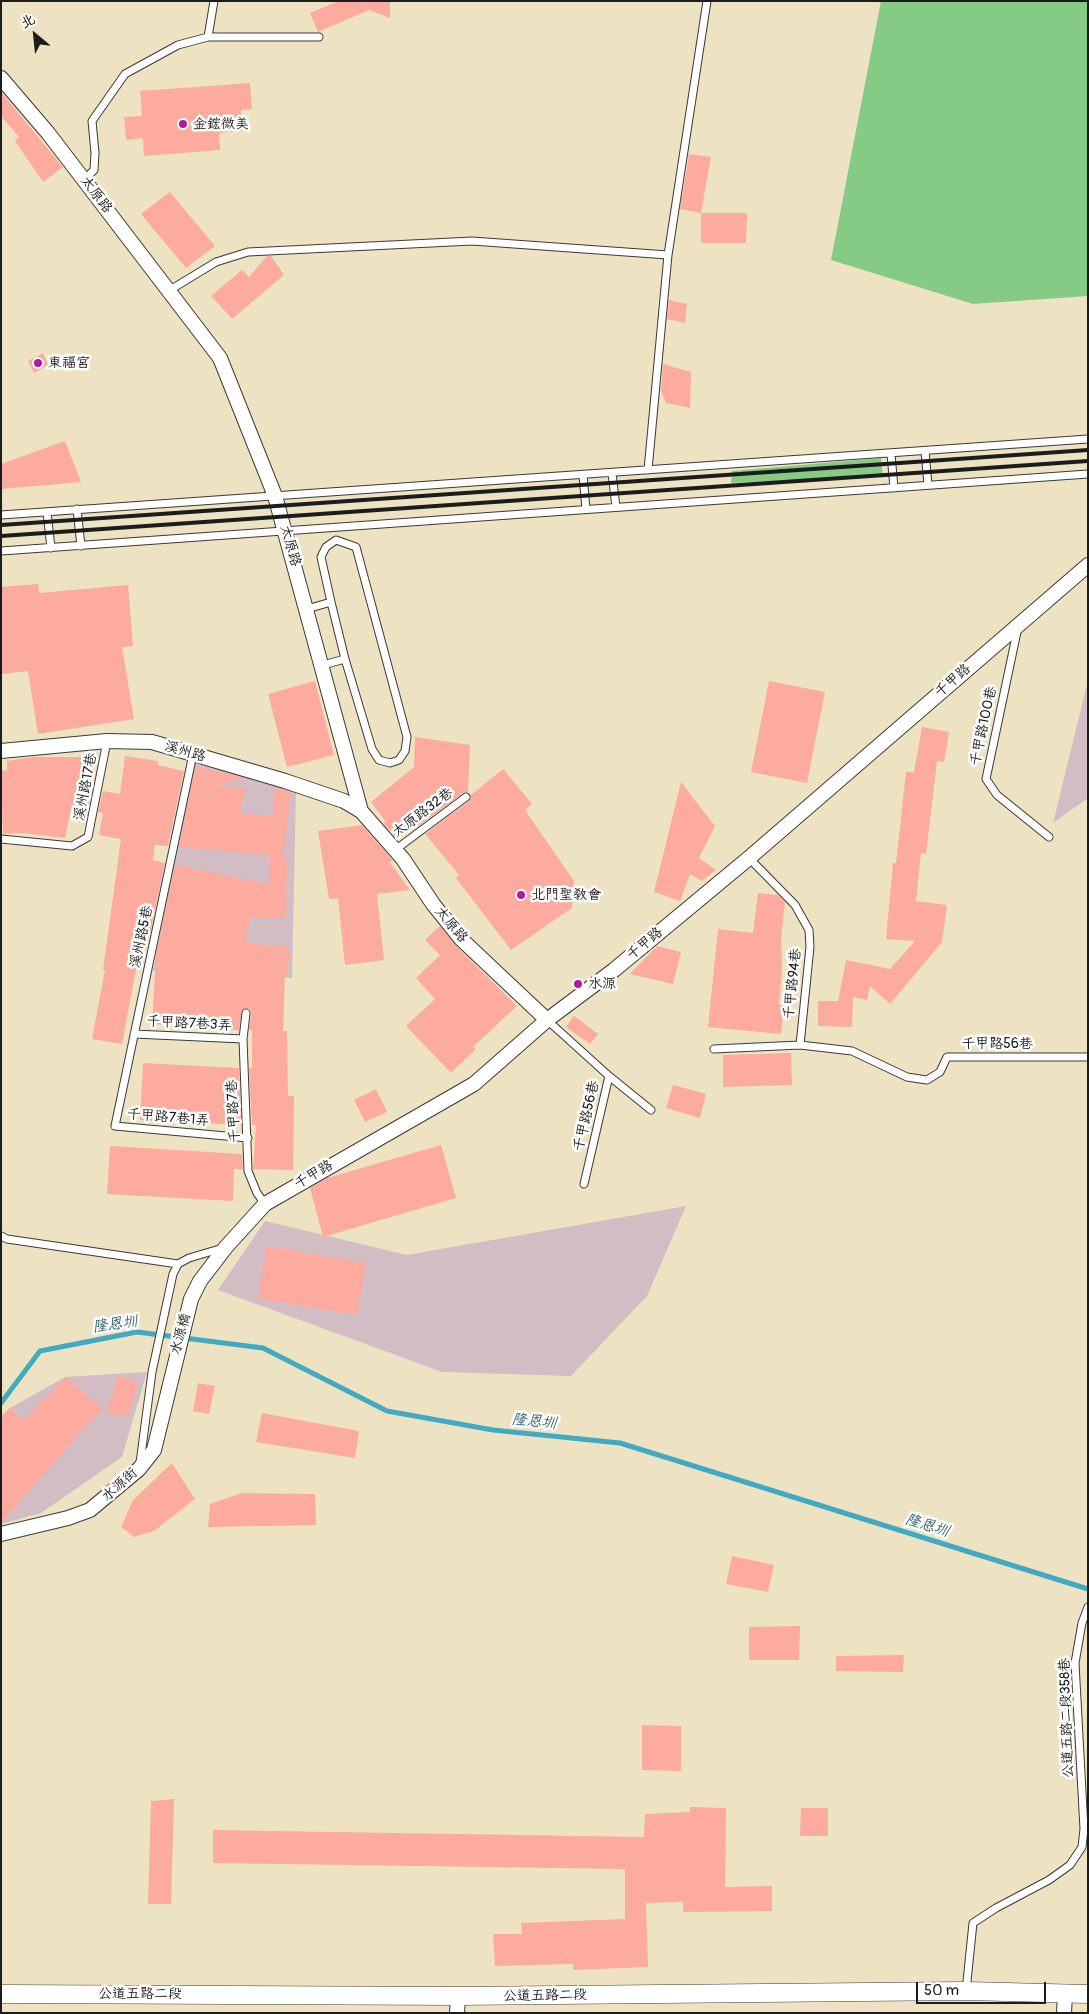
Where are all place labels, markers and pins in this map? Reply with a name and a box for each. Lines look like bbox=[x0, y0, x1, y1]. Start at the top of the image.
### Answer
place label: 金鋐微美 bbox=[193, 116, 249, 132]
marker: 金鋐微美 bbox=[177, 118, 189, 130]
place label: 東福宮 bbox=[48, 355, 90, 371]
marker: 東福宮 bbox=[32, 357, 44, 369]
place label: 北門聖教會 bbox=[531, 887, 601, 903]
marker: 北門聖教會 bbox=[515, 889, 527, 901]
place label: 水源 bbox=[588, 976, 616, 992]
marker: 水源 bbox=[572, 978, 584, 990]

